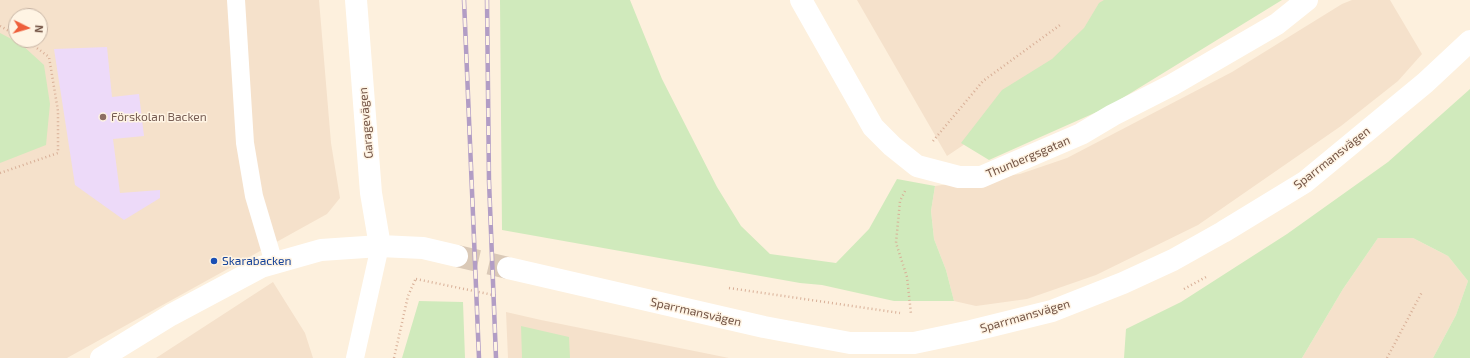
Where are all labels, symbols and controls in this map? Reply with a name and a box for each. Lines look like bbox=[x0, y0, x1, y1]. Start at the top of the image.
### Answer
north arrow bbox=[8, 8, 48, 48]
text: N bbox=[33, 24, 46, 34]
street label: Garagevägen bbox=[356, 87, 376, 159]
place label: Förskolan Backen bbox=[111, 110, 207, 124]
marker: Förskolan Backen bbox=[98, 112, 108, 122]
street label: Sparrmansvägen bbox=[1291, 124, 1373, 192]
street label: Thunbergsgatan bbox=[984, 133, 1072, 181]
place label: Skarabacken bbox=[222, 254, 291, 268]
marker: Skarabacken bbox=[209, 256, 219, 266]
street label: Sparrmansvägen bbox=[649, 295, 743, 329]
street label: Sparrmansvägen bbox=[978, 296, 1072, 336]

